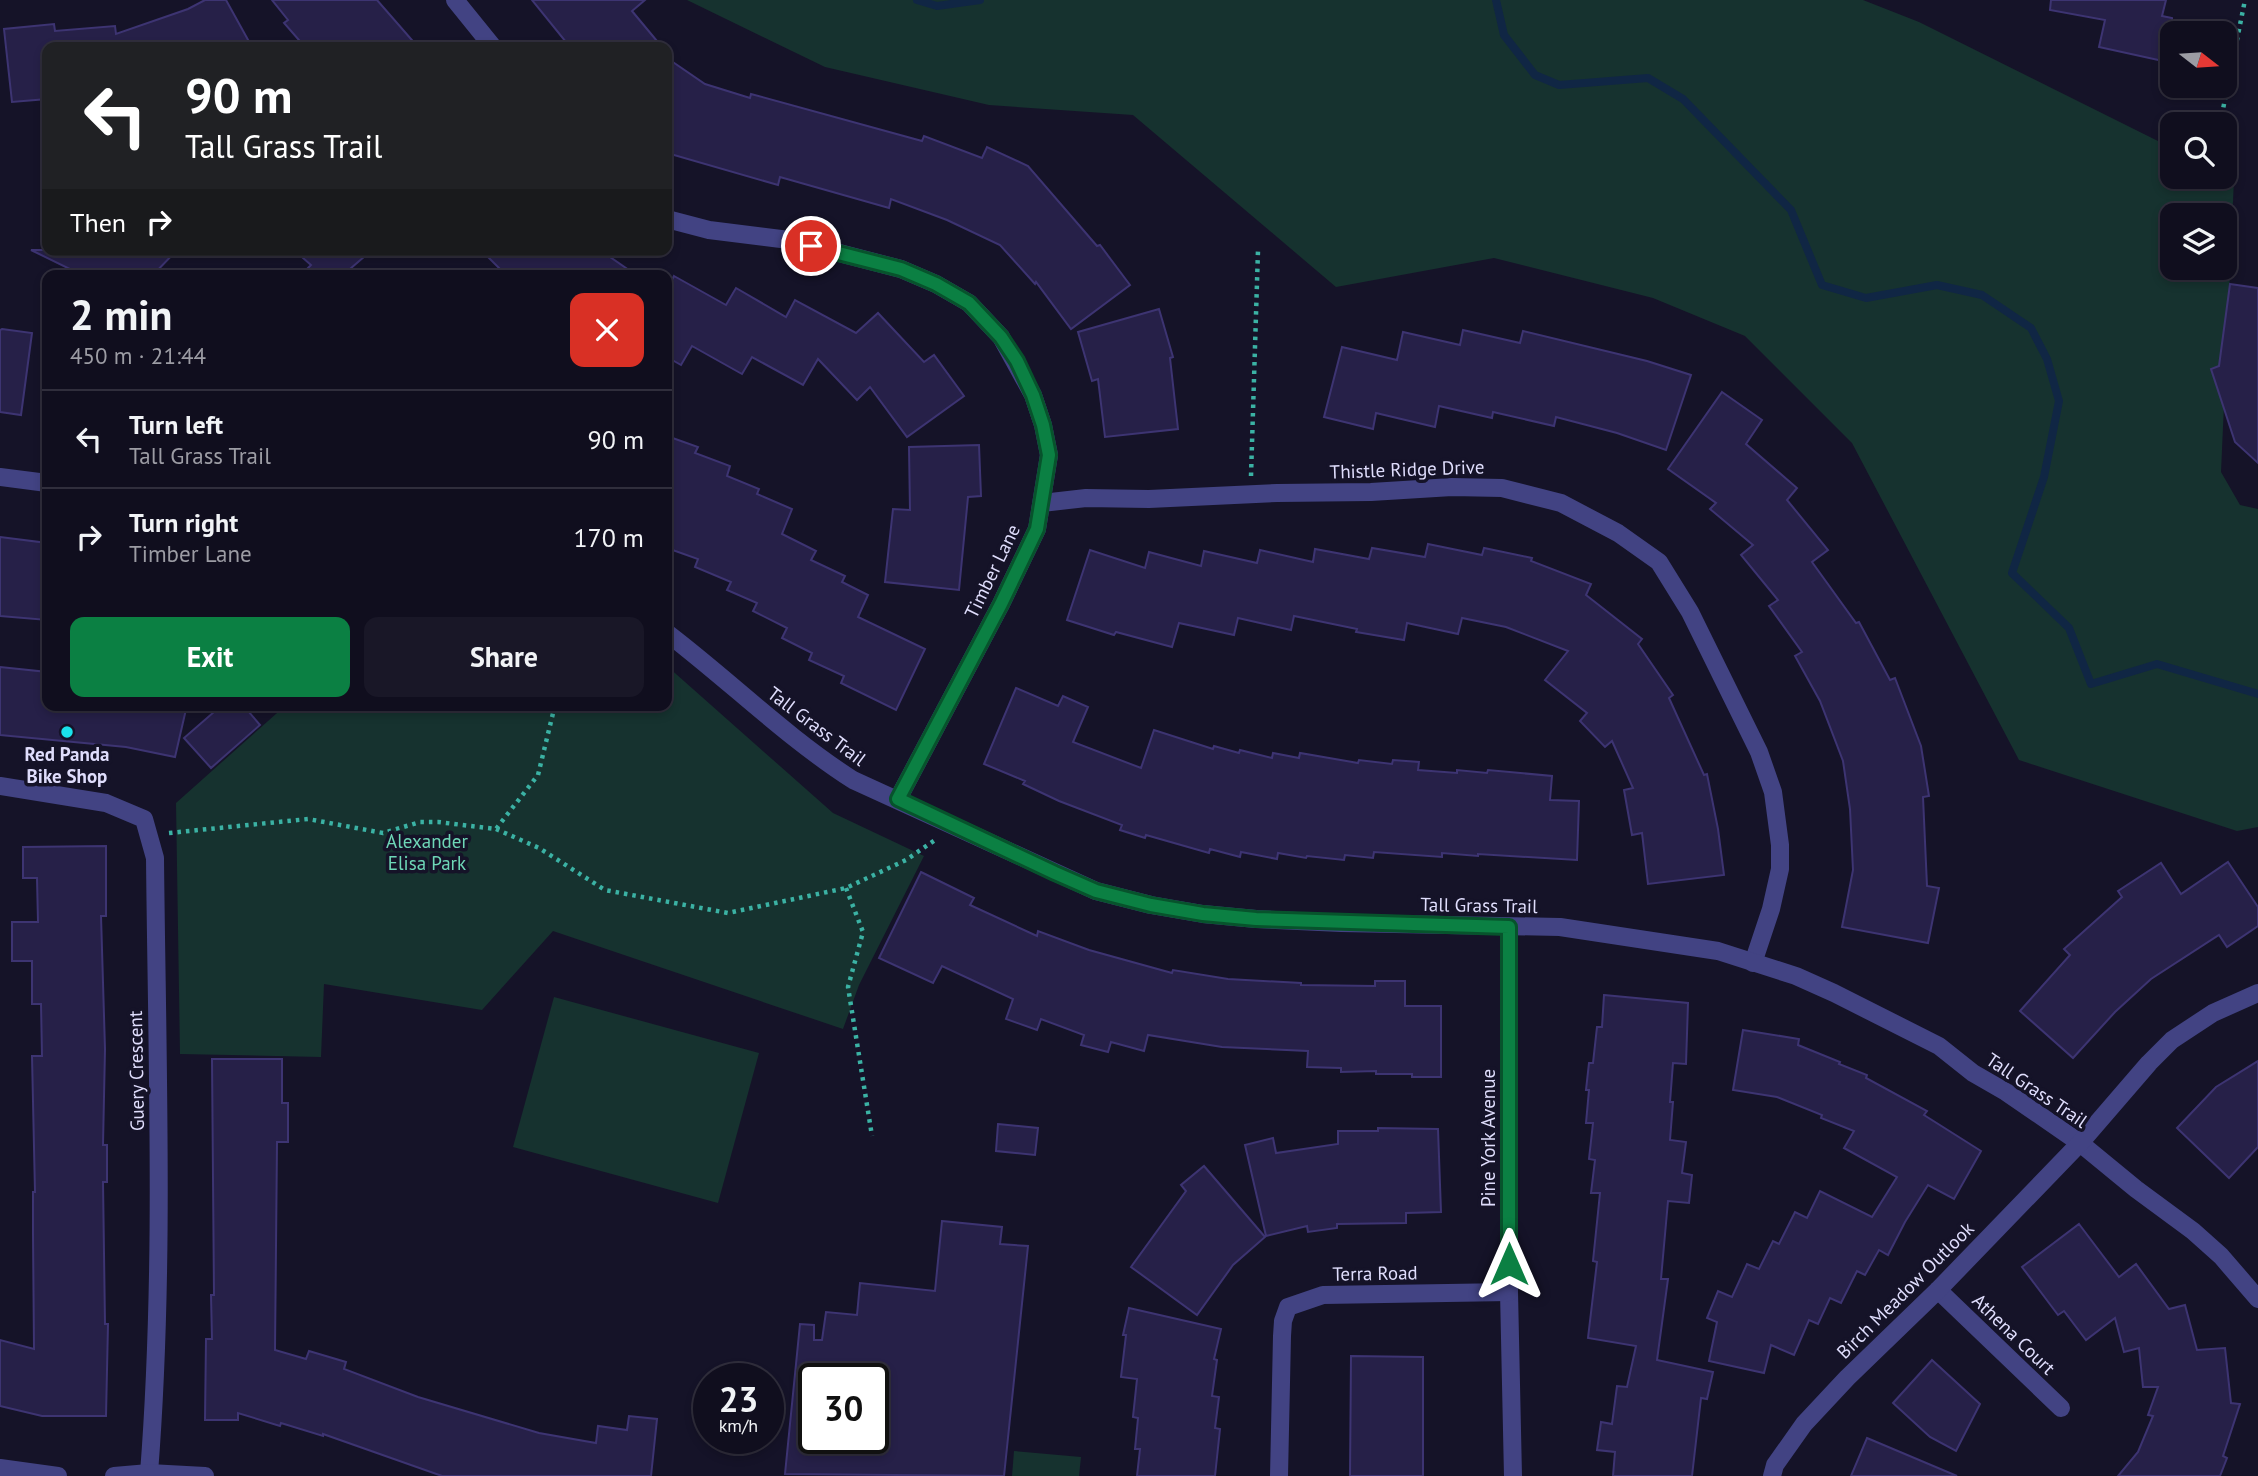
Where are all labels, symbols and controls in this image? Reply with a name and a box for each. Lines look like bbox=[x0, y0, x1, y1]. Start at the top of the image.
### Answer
north arrow bbox=[2160, 21, 2236, 98]
map controls bbox=[2160, 21, 2237, 280]
text: 90 m bbox=[185, 63, 292, 127]
icon: left bbox=[70, 70, 161, 161]
button: search bbox=[2160, 112, 2237, 189]
text: Tall Grass Trail bbox=[185, 125, 382, 167]
icon: right bbox=[140, 203, 178, 241]
button: layers bbox=[2160, 203, 2237, 280]
text: Then bbox=[70, 206, 126, 239]
pin bbox=[781, 216, 841, 276]
icon: arrive bbox=[792, 227, 830, 265]
text: 2 min bbox=[70, 287, 172, 342]
button: close bbox=[570, 293, 644, 367]
text: 450 m · 21:44 bbox=[70, 341, 206, 370]
text: Turn left bbox=[129, 408, 223, 441]
icon: left bbox=[70, 420, 108, 458]
text: 90 m bbox=[588, 423, 644, 456]
text: Tall Grass Trail bbox=[129, 441, 271, 470]
street label: Thistle Ridge Drive bbox=[1329, 454, 1485, 484]
text: Turn right bbox=[129, 506, 238, 539]
icon: right bbox=[70, 518, 108, 556]
street label: Timber Lane bbox=[959, 520, 1025, 622]
text: 170 m bbox=[573, 521, 644, 554]
text: Timber Lane bbox=[129, 539, 252, 568]
button: Exit bbox=[70, 617, 350, 697]
button: Share bbox=[364, 617, 644, 697]
street label: Tall Grass Trail bbox=[763, 681, 871, 771]
marker: Red Panda Bike Shop bbox=[59, 724, 75, 740]
place label: Red Panda Bike Shop bbox=[25, 742, 110, 788]
park label: Alexander Elisa Park bbox=[386, 829, 468, 875]
street label: Tall Grass Trail bbox=[1420, 892, 1538, 918]
street label: Guery Crescent bbox=[123, 1010, 149, 1131]
street label: Tall Grass Trail bbox=[1982, 1047, 2093, 1133]
street label: Pine York Avenue bbox=[1476, 1069, 1500, 1207]
street label: Birch Meadow Outlook bbox=[1831, 1216, 1979, 1364]
position arrow bbox=[1472, 1227, 1546, 1301]
street label: Terra Road bbox=[1332, 1260, 1418, 1286]
street label: Athena Court bbox=[1967, 1288, 2061, 1380]
speed limit sign: 30 bbox=[798, 1363, 889, 1454]
text: 23 bbox=[719, 1376, 758, 1422]
text: km/h bbox=[719, 1414, 758, 1437]

